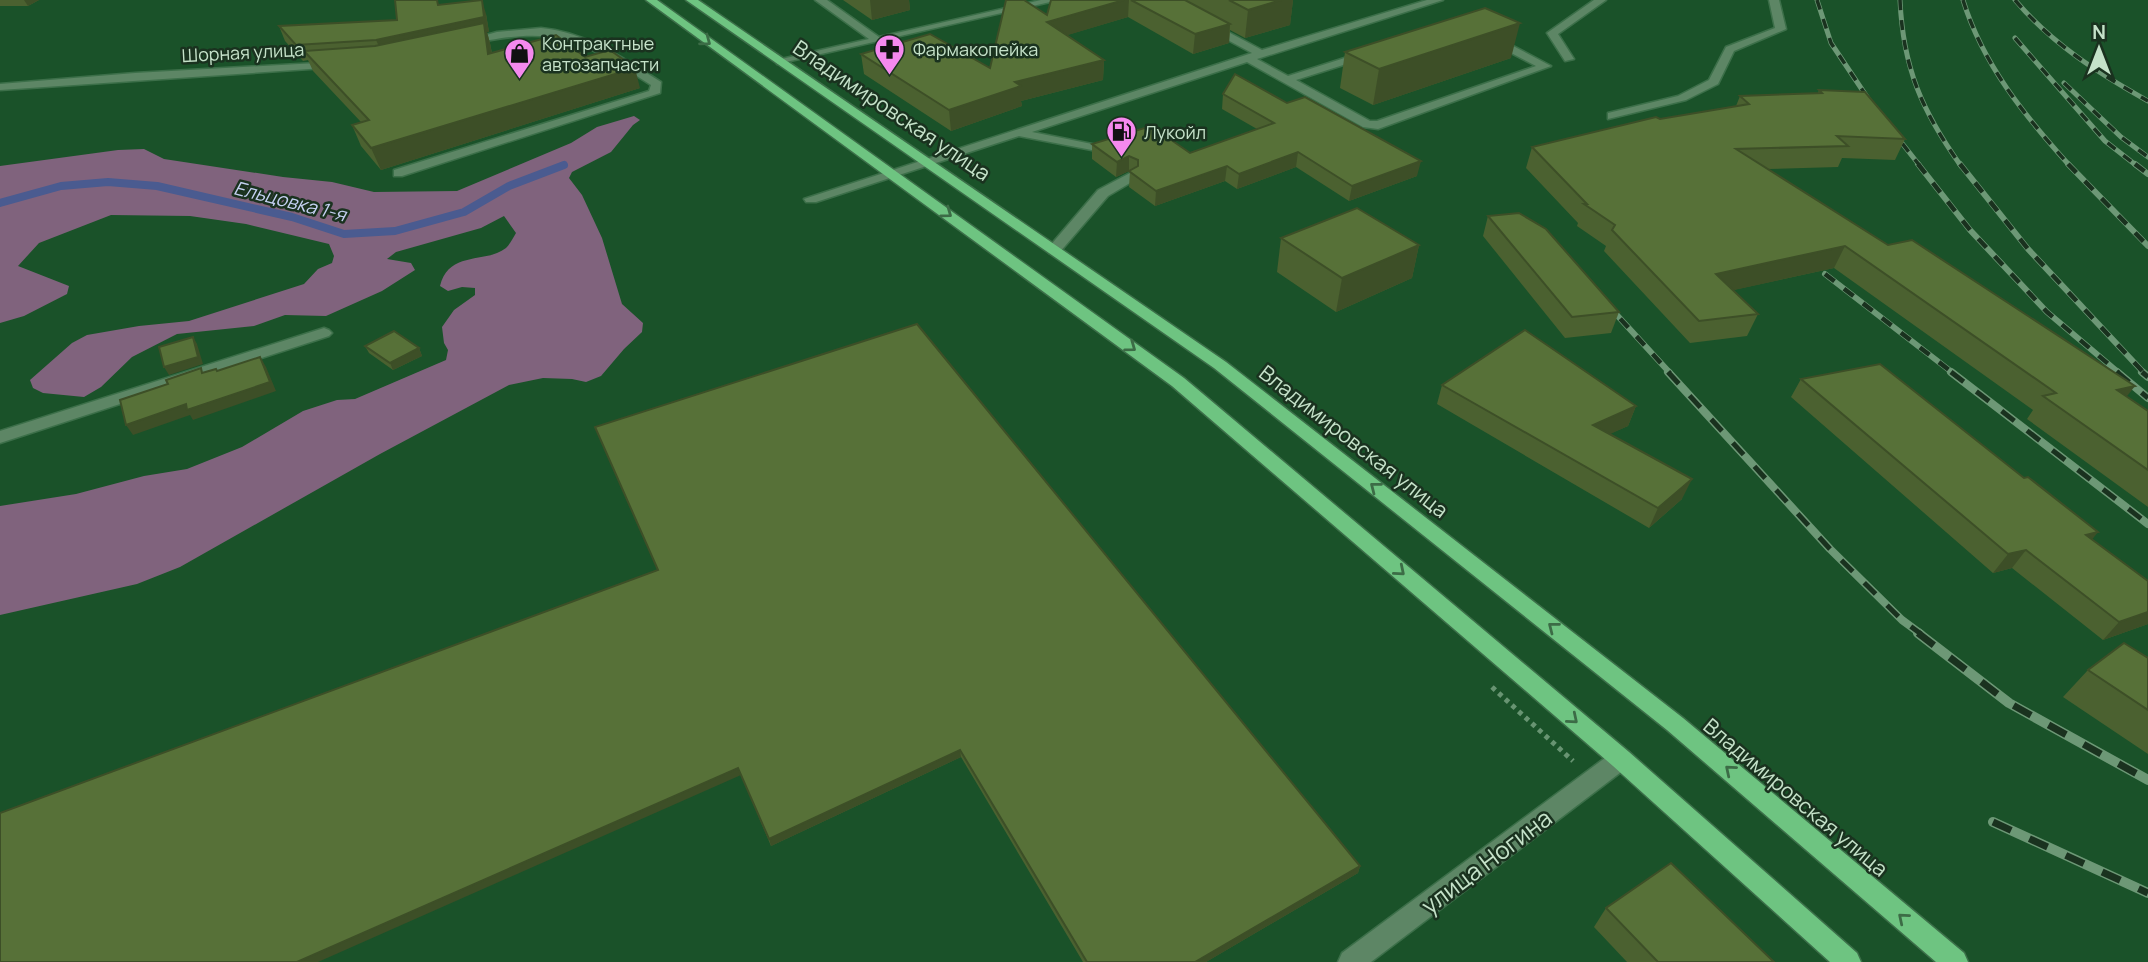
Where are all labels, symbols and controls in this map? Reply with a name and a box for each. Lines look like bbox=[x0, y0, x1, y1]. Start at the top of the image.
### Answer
north arrow bbox=[2064, 14, 2134, 84]
text: N bbox=[2092, 19, 2106, 45]
place label: Контрактные автозапчасти bbox=[542, 31, 659, 76]
one-way arrow bbox=[698, 32, 710, 45]
pharmacy icon: Фармакопейка bbox=[873, 32, 907, 76]
street label: Владимировская улица bbox=[788, 33, 996, 187]
shop icon: Контрактные автозапчасти bbox=[502, 36, 536, 80]
street label: Шорная улица bbox=[181, 37, 305, 67]
place label: Фармакопейка bbox=[913, 37, 1038, 61]
fuel station icon: Лукойл bbox=[1104, 115, 1138, 159]
place label: Лукойл bbox=[1144, 120, 1206, 144]
water label: Ельцовка 1-я bbox=[231, 175, 350, 228]
one-way arrow bbox=[940, 205, 952, 217]
one-way arrow bbox=[1123, 339, 1136, 352]
street label: Владимировская улица bbox=[1254, 358, 1454, 524]
one-way arrow bbox=[1370, 482, 1382, 495]
one-way arrow bbox=[1392, 563, 1405, 575]
one-way arrow bbox=[1549, 623, 1561, 636]
one-way arrow bbox=[1565, 711, 1578, 723]
street label: Владимировская улица bbox=[1698, 712, 1894, 882]
one-way arrow bbox=[1725, 766, 1738, 779]
street label: улица Ногина bbox=[1414, 801, 1558, 921]
one-way arrow bbox=[1899, 914, 1912, 926]

